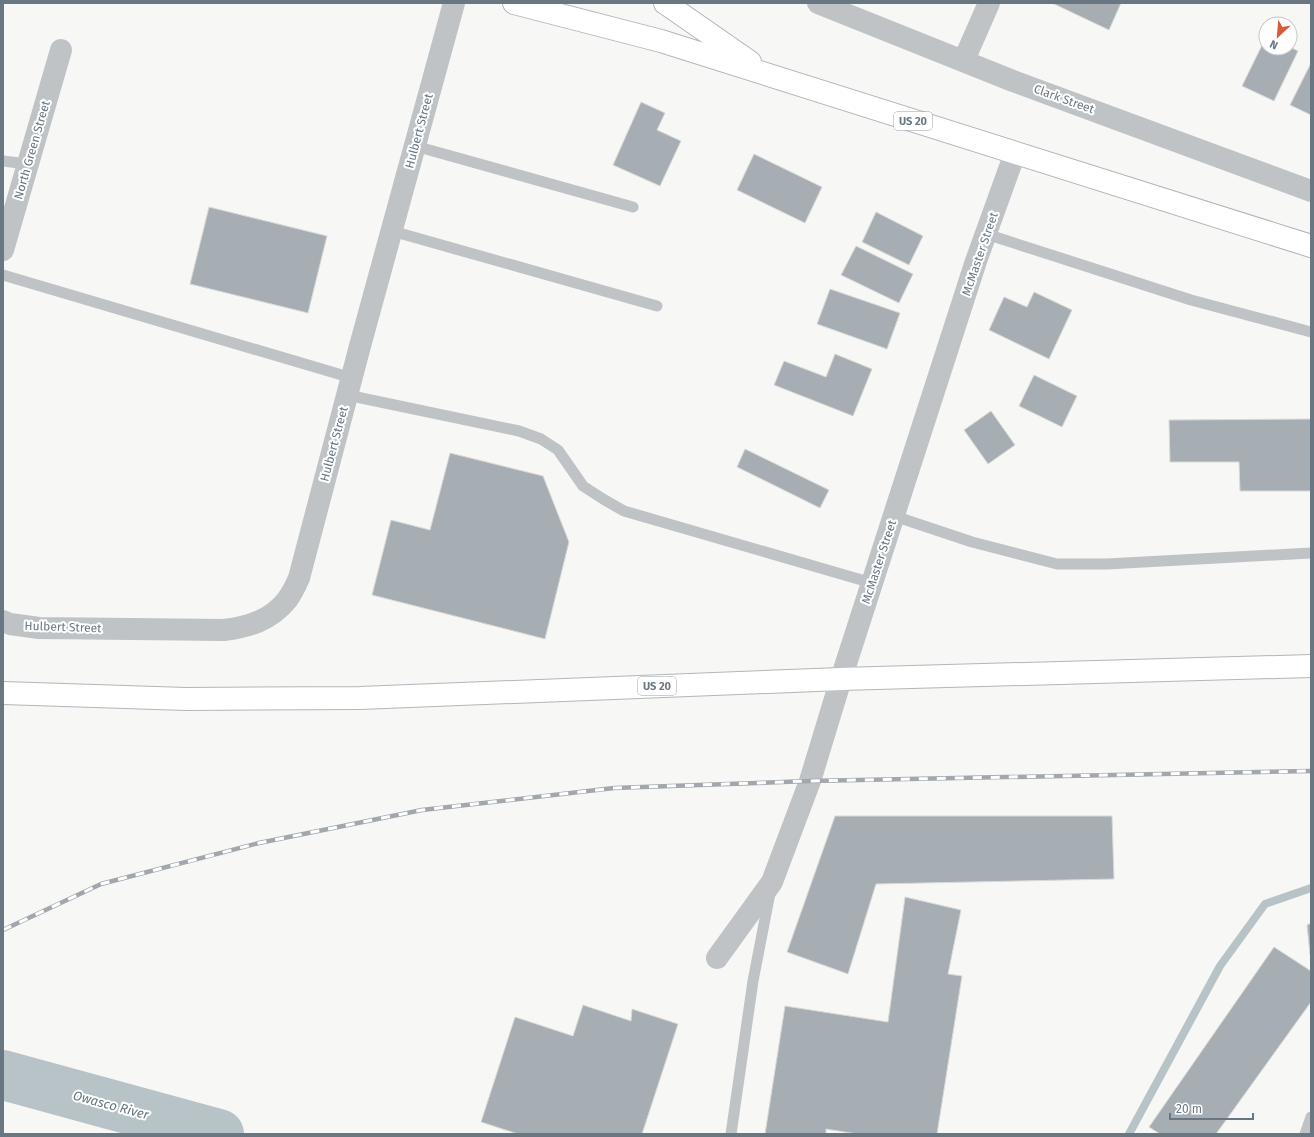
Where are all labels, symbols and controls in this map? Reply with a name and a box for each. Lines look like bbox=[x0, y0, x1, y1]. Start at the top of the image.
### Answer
north arrow bbox=[1258, 16, 1298, 56]
text: N bbox=[1268, 37, 1280, 52]
street label: Clark Street bbox=[1032, 82, 1097, 117]
street label: Hulbert Street bbox=[402, 91, 436, 170]
street label: North Green Street bbox=[11, 98, 53, 201]
road number: US 20 bbox=[894, 112, 932, 130]
street label: McMaster Street bbox=[959, 210, 1001, 298]
street label: Hulbert Street bbox=[317, 404, 351, 483]
street label: McMaster Street bbox=[859, 518, 899, 606]
street label: Hulbert Street bbox=[24, 619, 102, 635]
road number: US 20 bbox=[638, 677, 676, 695]
water label: Owasco River bbox=[72, 1088, 151, 1123]
scale bar bbox=[1170, 1095, 1253, 1121]
text: 20 m bbox=[1176, 1102, 1202, 1116]

